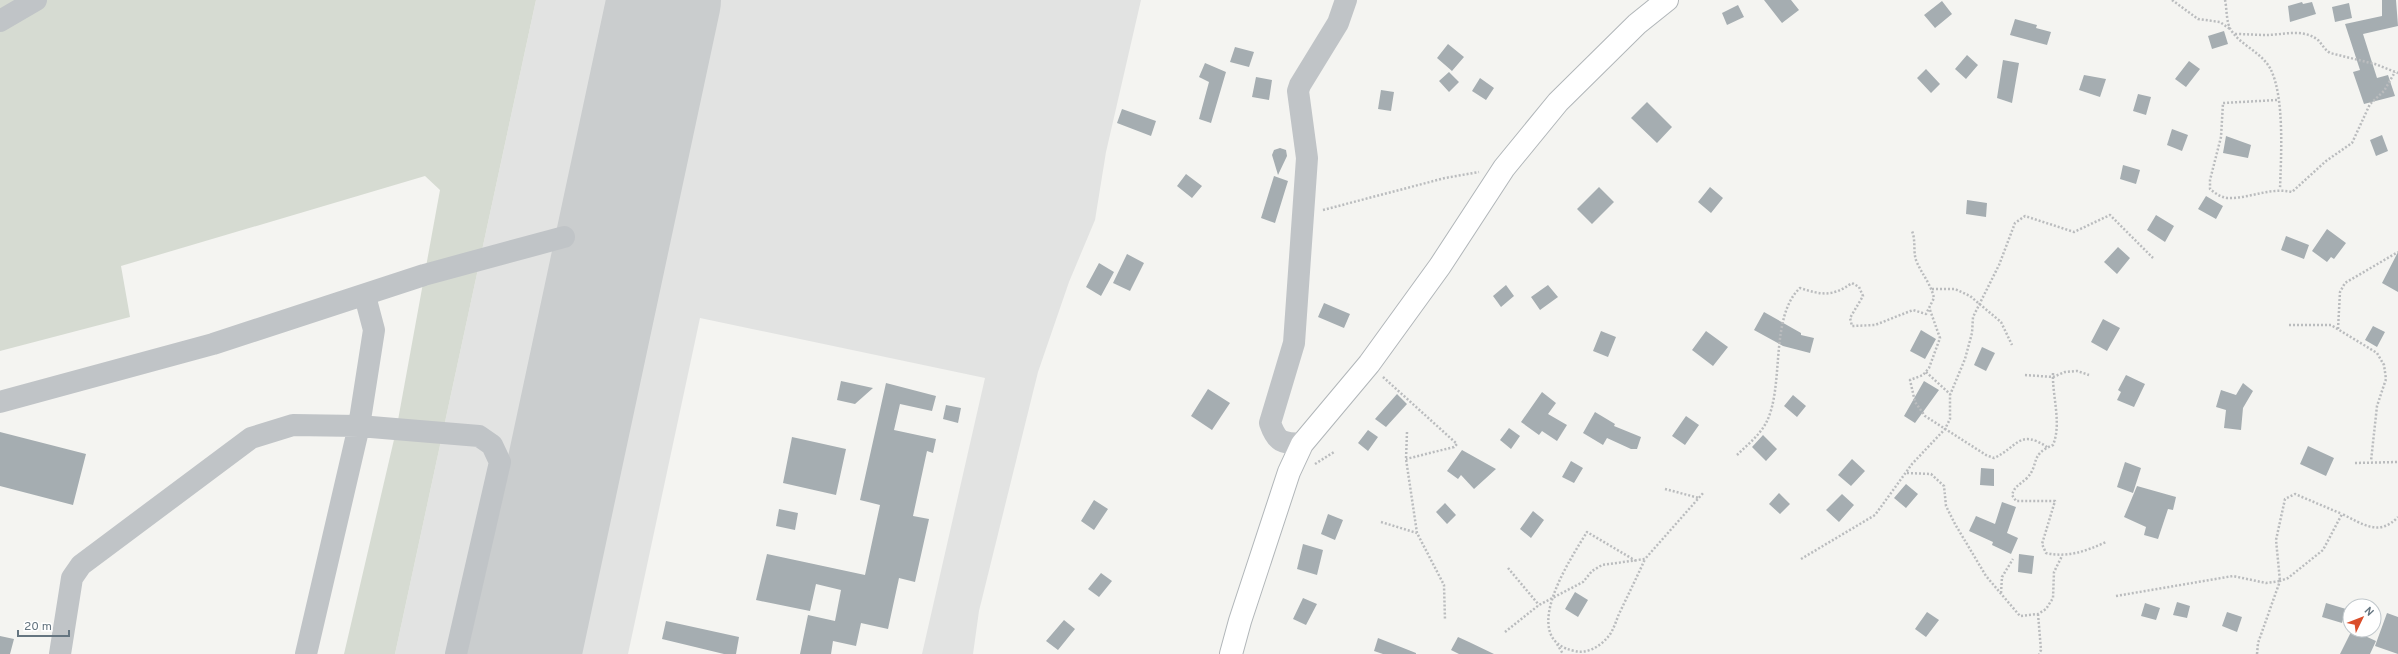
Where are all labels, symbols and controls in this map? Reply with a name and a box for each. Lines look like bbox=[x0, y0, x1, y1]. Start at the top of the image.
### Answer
north arrow bbox=[2342, 598, 2382, 638]
text: N bbox=[2361, 604, 2376, 620]
scale bar bbox=[18, 612, 69, 638]
text: 20 m bbox=[24, 619, 52, 635]

